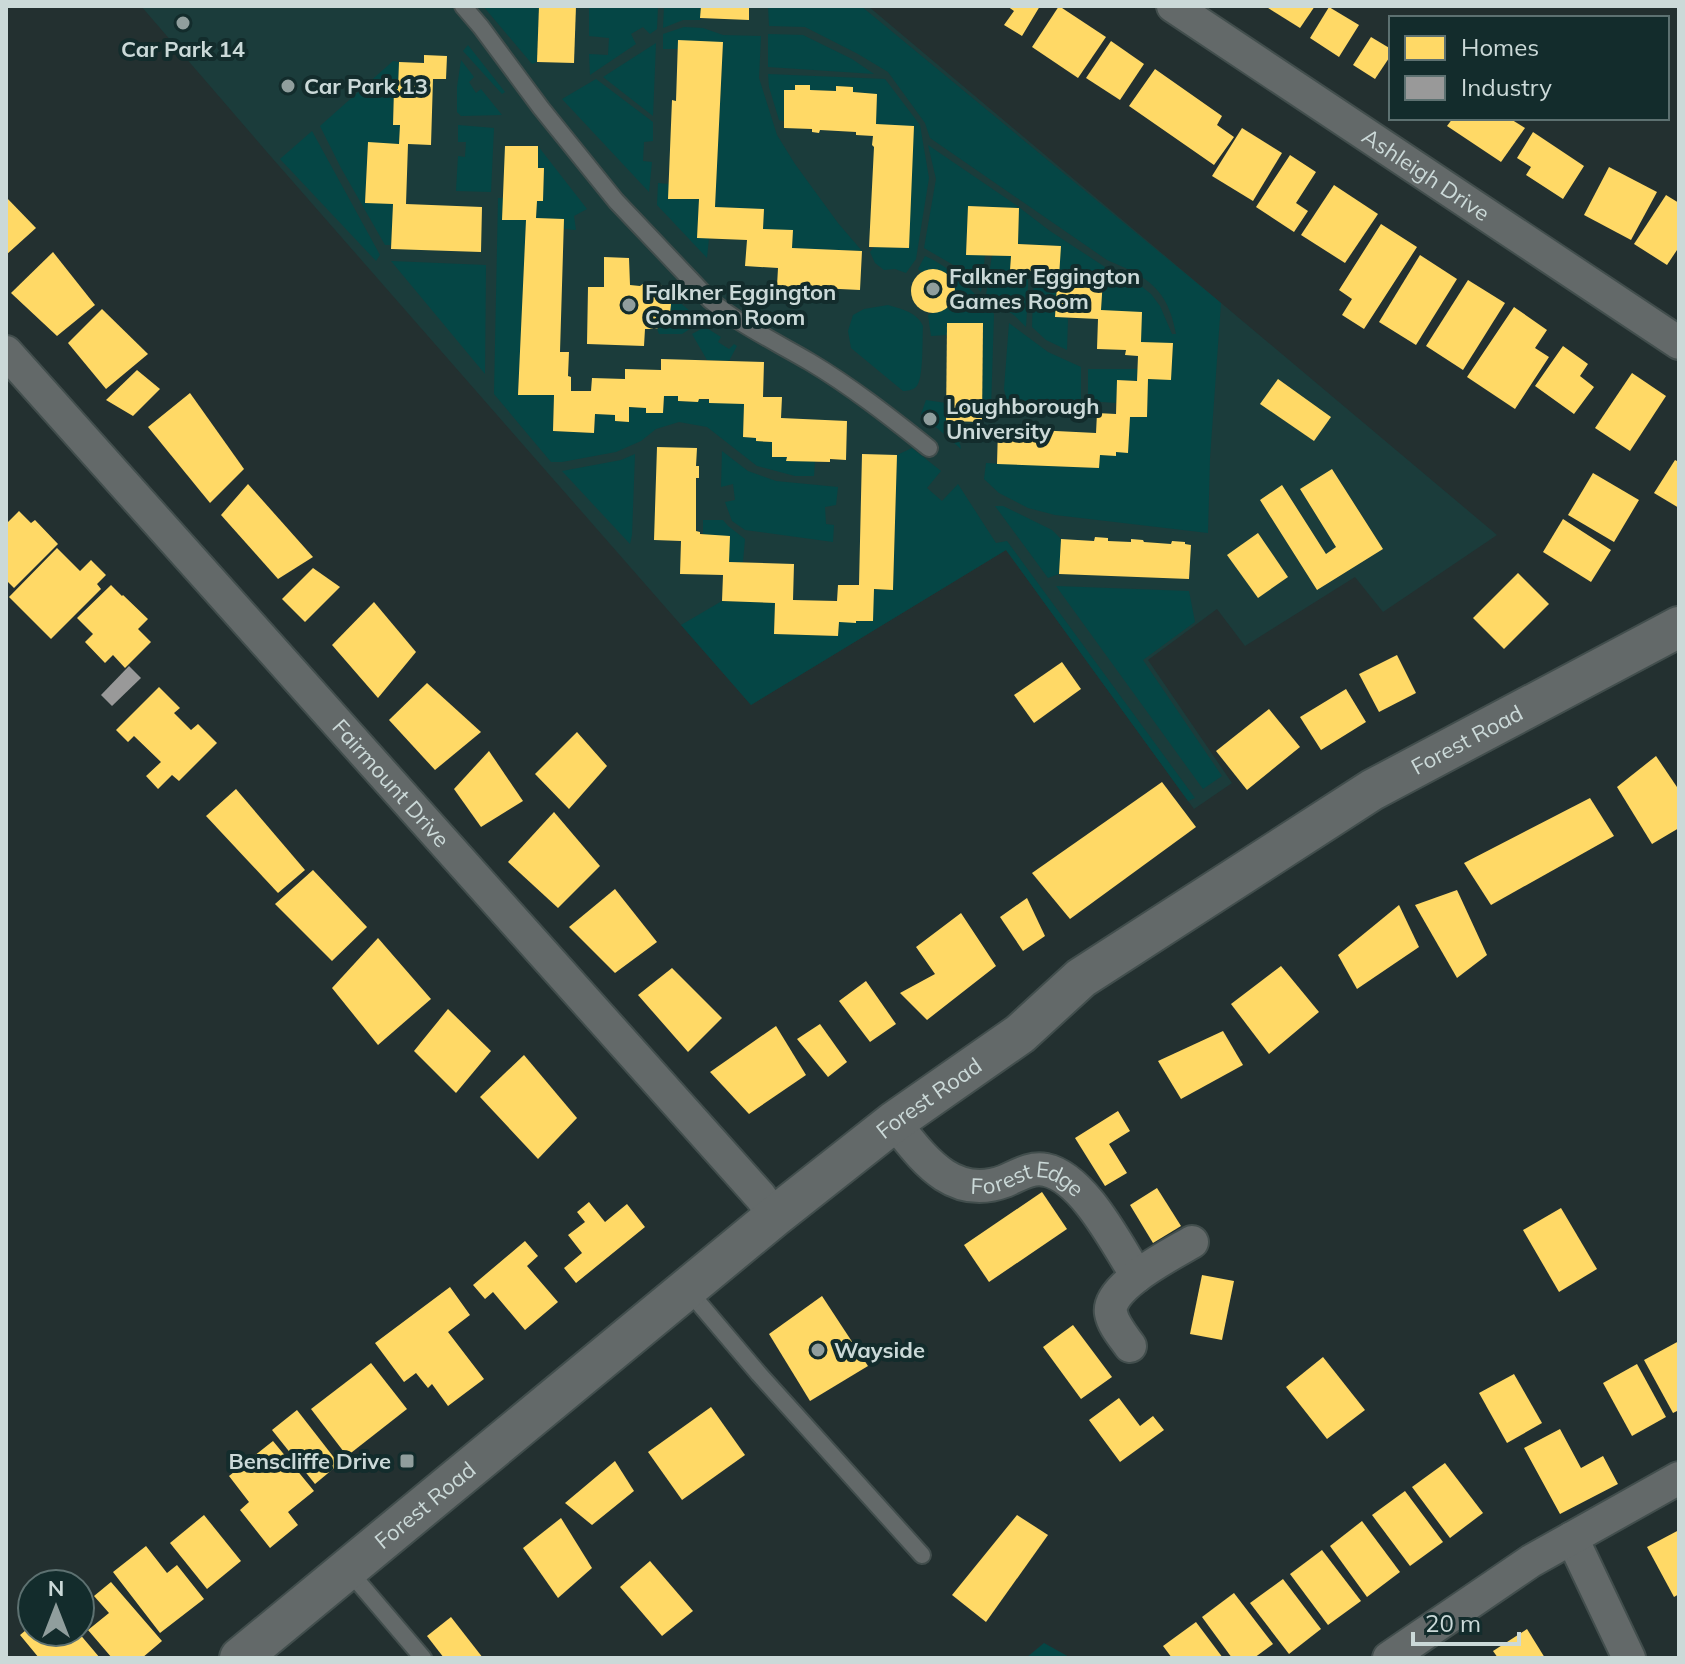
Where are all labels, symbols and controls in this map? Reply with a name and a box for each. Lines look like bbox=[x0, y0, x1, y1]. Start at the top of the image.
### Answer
marker: Car Park 14 bbox=[174, 14, 192, 32]
legend bbox=[1389, 16, 1669, 120]
text: Homes bbox=[1461, 32, 1539, 62]
place label: Car Park 14 bbox=[121, 35, 245, 63]
place label: Car Park 13 bbox=[304, 72, 428, 100]
text: Industry bbox=[1461, 72, 1552, 102]
marker: Car Park 13 bbox=[279, 77, 297, 95]
street label: Ashleigh Drive bbox=[1357, 122, 1495, 227]
place label: Falkner Eggington Games Room bbox=[949, 262, 1140, 315]
place label: Falkner Eggington Common Room bbox=[645, 278, 836, 331]
marker: Falkner Eggington Games Room bbox=[924, 280, 942, 298]
marker: Falkner Eggington Common Room bbox=[620, 296, 638, 314]
place label: Loughborough University bbox=[946, 392, 1100, 445]
marker: Loughborough University bbox=[921, 410, 939, 428]
street label: Forest Road bbox=[1406, 699, 1528, 781]
street label: Fairmount Drive bbox=[326, 713, 456, 853]
street label: Forest Road bbox=[870, 1051, 987, 1145]
street label: Forest Edge bbox=[970, 1155, 1090, 1202]
place label: Wayside bbox=[834, 1336, 925, 1364]
marker: Wayside bbox=[809, 1341, 827, 1359]
place label: Benscliffe Drive bbox=[228, 1447, 391, 1475]
marker: Benscliffe Drive bbox=[398, 1452, 416, 1470]
street label: Forest Road bbox=[369, 1455, 481, 1555]
north arrow bbox=[16, 1568, 96, 1648]
text: N bbox=[48, 1574, 64, 1602]
scale bar bbox=[1413, 1596, 1519, 1646]
text: 20 m bbox=[1425, 1608, 1481, 1638]

